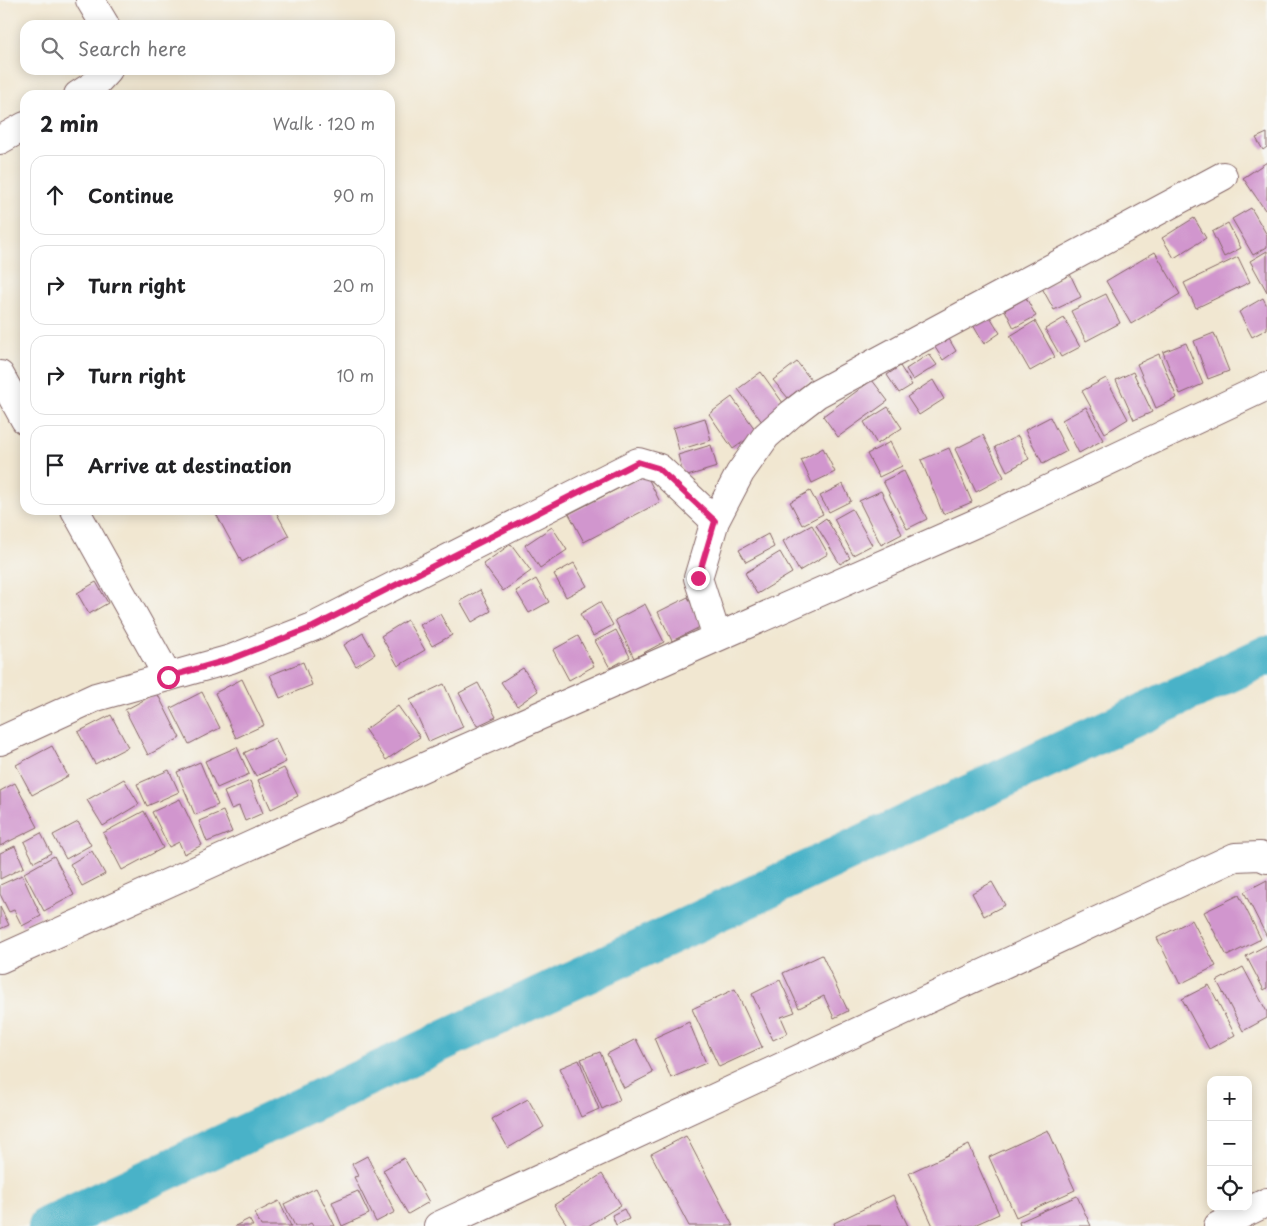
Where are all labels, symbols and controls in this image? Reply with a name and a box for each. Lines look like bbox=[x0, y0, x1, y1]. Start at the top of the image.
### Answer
search box bbox=[20, 20, 395, 75]
icon: search bbox=[38, 34, 66, 62]
text: Search here bbox=[78, 34, 187, 62]
text: 2 min bbox=[40, 107, 99, 139]
text: Walk · 120 m bbox=[273, 111, 375, 135]
icon: ahead bbox=[41, 181, 69, 209]
text: Continue bbox=[88, 181, 174, 209]
text: 90 m bbox=[333, 183, 374, 207]
icon: right bbox=[41, 271, 69, 299]
text: Turn right bbox=[88, 271, 186, 299]
text: 20 m bbox=[333, 273, 374, 297]
icon: right bbox=[41, 361, 69, 389]
text: Turn right bbox=[88, 361, 186, 389]
text: 10 m bbox=[337, 363, 374, 387]
icon: arrive bbox=[41, 451, 69, 479]
text: Arrive at destination bbox=[88, 451, 292, 479]
route end bbox=[687, 567, 710, 590]
route start bbox=[157, 666, 180, 689]
map controls bbox=[1207, 1076, 1252, 1211]
button: + bbox=[1207, 1076, 1252, 1121]
button: − bbox=[1207, 1121, 1252, 1166]
button: locate bbox=[1207, 1166, 1252, 1211]

